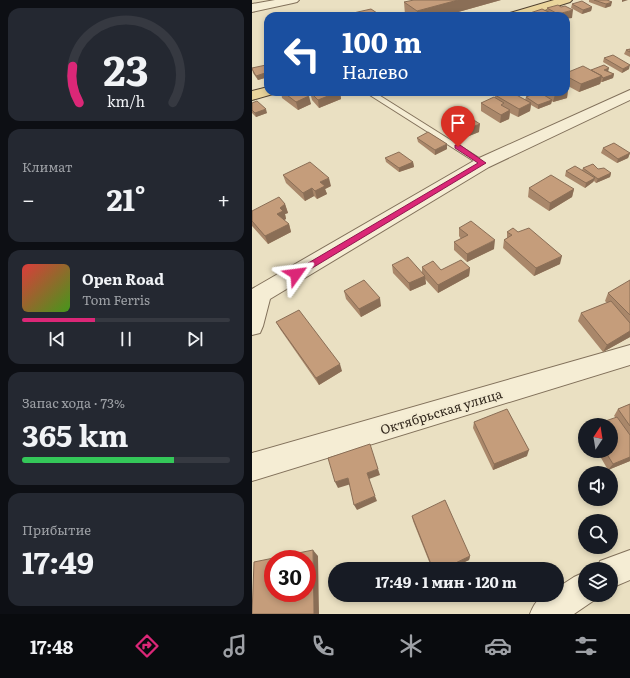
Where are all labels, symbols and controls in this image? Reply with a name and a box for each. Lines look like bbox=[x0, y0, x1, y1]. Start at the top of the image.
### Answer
text: 100 m bbox=[342, 20, 422, 62]
icon: left bbox=[276, 28, 328, 80]
text: 23 bbox=[103, 36, 149, 98]
text: Налево bbox=[342, 58, 408, 85]
text: km/h bbox=[107, 89, 146, 110]
pin bbox=[441, 106, 475, 147]
icon: arrive bbox=[447, 112, 469, 134]
text: Климат bbox=[22, 157, 73, 176]
text: 21° bbox=[106, 176, 146, 220]
text: − bbox=[22, 182, 35, 215]
text: + bbox=[217, 182, 230, 215]
position arrow bbox=[275, 253, 317, 295]
text: Open Road bbox=[82, 267, 164, 290]
text: Tom Ferris bbox=[82, 290, 150, 309]
icon: previous bbox=[46, 328, 68, 350]
icon: pause bbox=[115, 328, 137, 350]
icon: next bbox=[184, 328, 206, 350]
street label: Октябрьская улица bbox=[378, 383, 504, 439]
text: Запас хода · 73% bbox=[22, 393, 125, 412]
text: 365 km bbox=[22, 412, 128, 456]
north arrow bbox=[578, 418, 618, 458]
map controls bbox=[578, 418, 618, 602]
button: sound bbox=[578, 466, 618, 506]
button: search bbox=[578, 514, 618, 554]
text: Прибытие bbox=[22, 520, 91, 539]
text: 17:49 bbox=[22, 539, 94, 583]
speed limit sign: 30 bbox=[264, 550, 316, 602]
button: layers bbox=[578, 562, 618, 602]
text: 17:49 · 1 мин · 120 m bbox=[375, 570, 517, 593]
icon: directions bbox=[133, 632, 161, 660]
icon: music bbox=[221, 632, 249, 660]
icon: phone bbox=[309, 632, 337, 660]
icon: climate bbox=[397, 632, 425, 660]
icon: car bbox=[484, 632, 512, 660]
icon: filters bbox=[572, 632, 600, 660]
text: 17:48 bbox=[30, 633, 73, 660]

